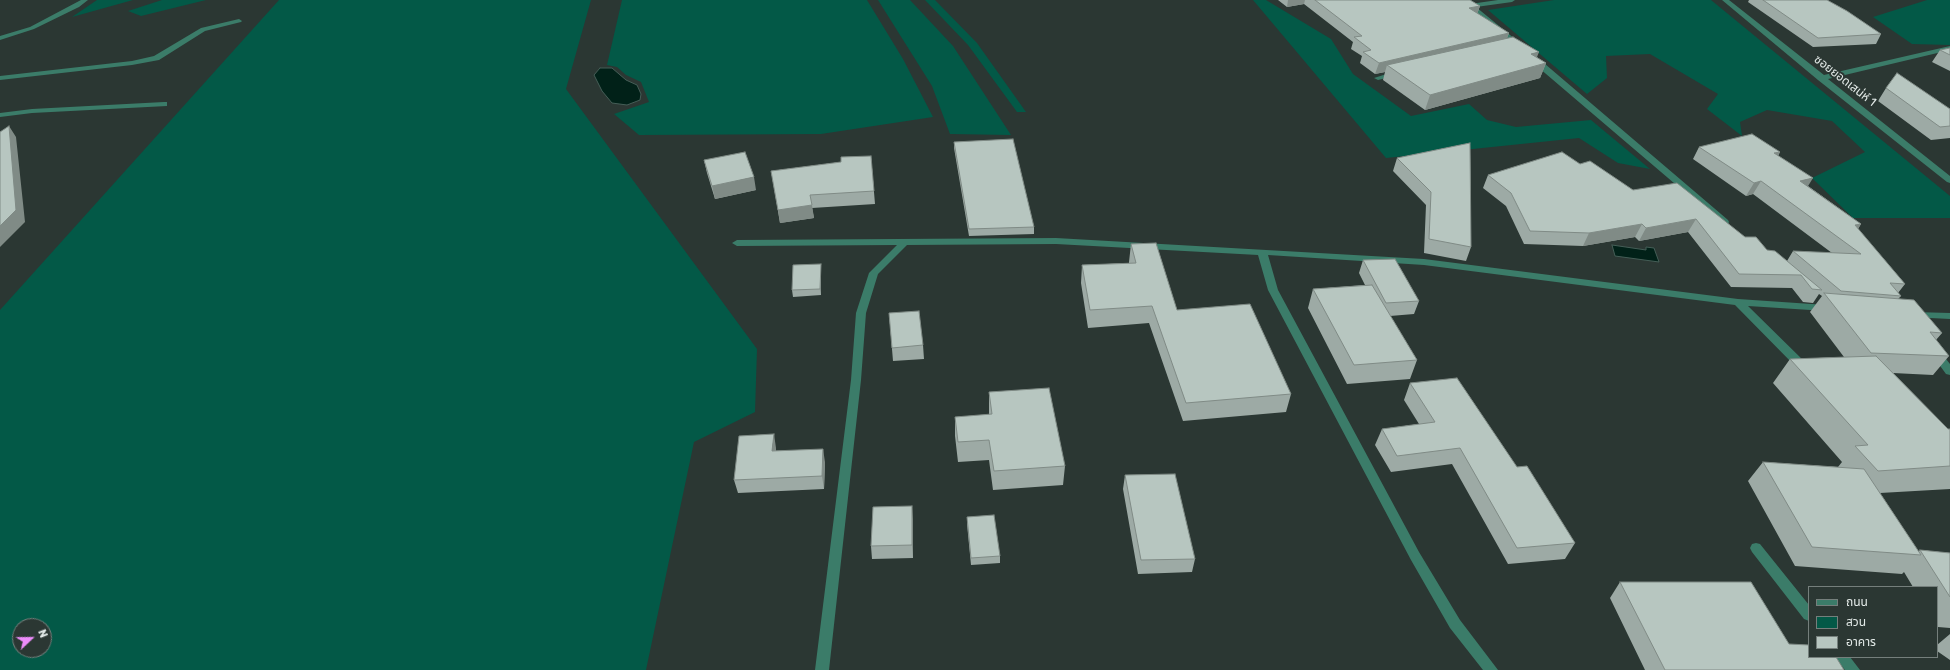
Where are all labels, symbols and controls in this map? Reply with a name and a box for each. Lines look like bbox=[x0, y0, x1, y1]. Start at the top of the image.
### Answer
street label: ซอยยอดเสน่ห์ 1 bbox=[1811, 52, 1879, 110]
legend bbox=[1808, 586, 1938, 658]
text: ถนน bbox=[1846, 595, 1868, 609]
text: สวน bbox=[1846, 615, 1866, 629]
north arrow bbox=[12, 618, 52, 658]
text: N bbox=[35, 628, 50, 640]
text: อาคาร bbox=[1846, 635, 1876, 649]

